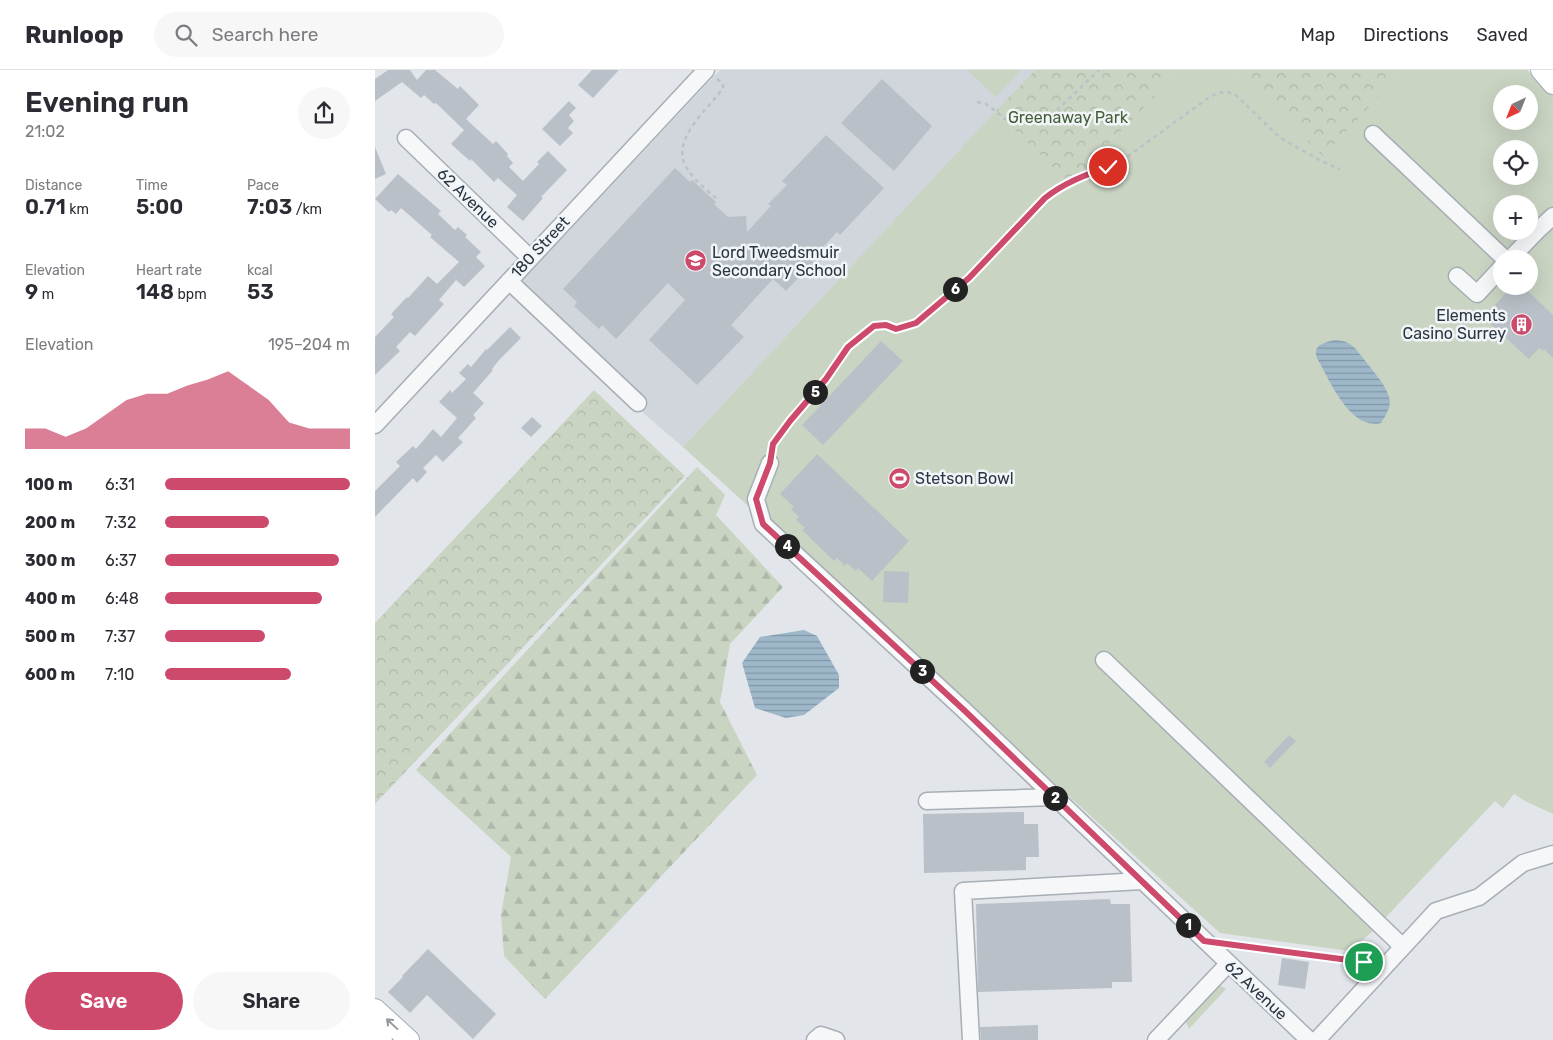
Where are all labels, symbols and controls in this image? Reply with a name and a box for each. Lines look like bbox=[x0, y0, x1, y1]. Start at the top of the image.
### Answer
search box bbox=[154, 12, 504, 57]
text: Runloop bbox=[25, 21, 124, 49]
icon: search bbox=[172, 21, 200, 49]
text: Search here bbox=[212, 23, 318, 46]
text: Map bbox=[1300, 24, 1335, 46]
text: Directions bbox=[1363, 24, 1449, 46]
text: Saved bbox=[1477, 24, 1528, 46]
north arrow bbox=[1493, 85, 1537, 130]
map controls bbox=[1493, 85, 1538, 295]
text: Evening run bbox=[25, 86, 189, 119]
button: share bbox=[298, 87, 350, 139]
park label: Greenaway Park bbox=[1008, 108, 1129, 127]
text: 21:02 bbox=[25, 122, 65, 141]
button: locate bbox=[1493, 140, 1538, 185]
pin bbox=[1087, 146, 1129, 188]
icon: check bbox=[1094, 153, 1122, 181]
street label: 62 Avenue bbox=[433, 164, 503, 232]
text: Distance bbox=[25, 177, 82, 194]
text: Time bbox=[136, 177, 168, 194]
text: Pace bbox=[247, 177, 279, 194]
text: 0.71 bbox=[25, 194, 66, 219]
text: 5:00 bbox=[136, 194, 183, 219]
text: 7:03 bbox=[247, 194, 292, 219]
button: + bbox=[1493, 195, 1538, 240]
text: km bbox=[66, 201, 89, 218]
text: /km bbox=[292, 201, 322, 218]
street label: 180 Street bbox=[507, 212, 573, 282]
place label: Lord Tweedsmuir Secondary School bbox=[712, 243, 846, 280]
school or university icon: Lord Tweedsmuir Secondary School bbox=[684, 249, 708, 273]
button: − bbox=[1493, 250, 1538, 295]
text: Elevation bbox=[25, 262, 85, 279]
text: Heart rate bbox=[136, 262, 202, 279]
text: kcal bbox=[247, 262, 273, 279]
pin: 6 bbox=[943, 276, 967, 302]
text: 9 bbox=[25, 279, 38, 304]
text: 148 bbox=[136, 279, 174, 304]
text: 53 bbox=[247, 279, 274, 304]
text: 6 bbox=[951, 281, 960, 298]
text: m bbox=[38, 286, 54, 303]
text: bpm bbox=[174, 286, 207, 303]
place label: Elements Casino Surrey bbox=[1403, 306, 1506, 343]
building icon: Elements Casino Surrey bbox=[1510, 312, 1534, 336]
text: Elevation bbox=[25, 335, 94, 354]
text: 195–204 m bbox=[268, 335, 350, 354]
pin: 5 bbox=[803, 380, 827, 404]
text: 5 bbox=[811, 384, 820, 401]
sports icon: Stetson Bowl bbox=[887, 466, 911, 490]
place label: Stetson Bowl bbox=[915, 469, 1014, 488]
text: 100 m bbox=[25, 475, 73, 494]
text: 6:31 bbox=[105, 475, 135, 494]
text: 200 m bbox=[25, 513, 75, 532]
text: 7:32 bbox=[105, 513, 136, 532]
pin: 4 bbox=[775, 534, 799, 558]
text: 4 bbox=[783, 538, 792, 555]
text: 300 m bbox=[25, 551, 75, 570]
text: 6:37 bbox=[105, 551, 137, 570]
text: 400 m bbox=[25, 589, 76, 608]
text: 6:48 bbox=[105, 589, 139, 608]
text: 500 m bbox=[25, 627, 75, 646]
text: 7:37 bbox=[105, 627, 135, 646]
pin: 3 bbox=[909, 658, 935, 684]
text: 3 bbox=[918, 663, 927, 680]
text: 600 m bbox=[25, 665, 75, 684]
text: 7:10 bbox=[105, 665, 134, 684]
pin: 2 bbox=[1043, 786, 1067, 810]
text: 2 bbox=[1051, 790, 1060, 807]
pin: 1 bbox=[1175, 912, 1201, 938]
text: 1 bbox=[1185, 917, 1192, 934]
pin bbox=[1343, 941, 1385, 983]
icon: arrive bbox=[1350, 948, 1378, 976]
street label: 62 Avenue bbox=[1221, 956, 1291, 1024]
button: Save bbox=[25, 972, 183, 1030]
button: Share bbox=[193, 972, 350, 1030]
one-way arrow bbox=[385, 1018, 398, 1030]

